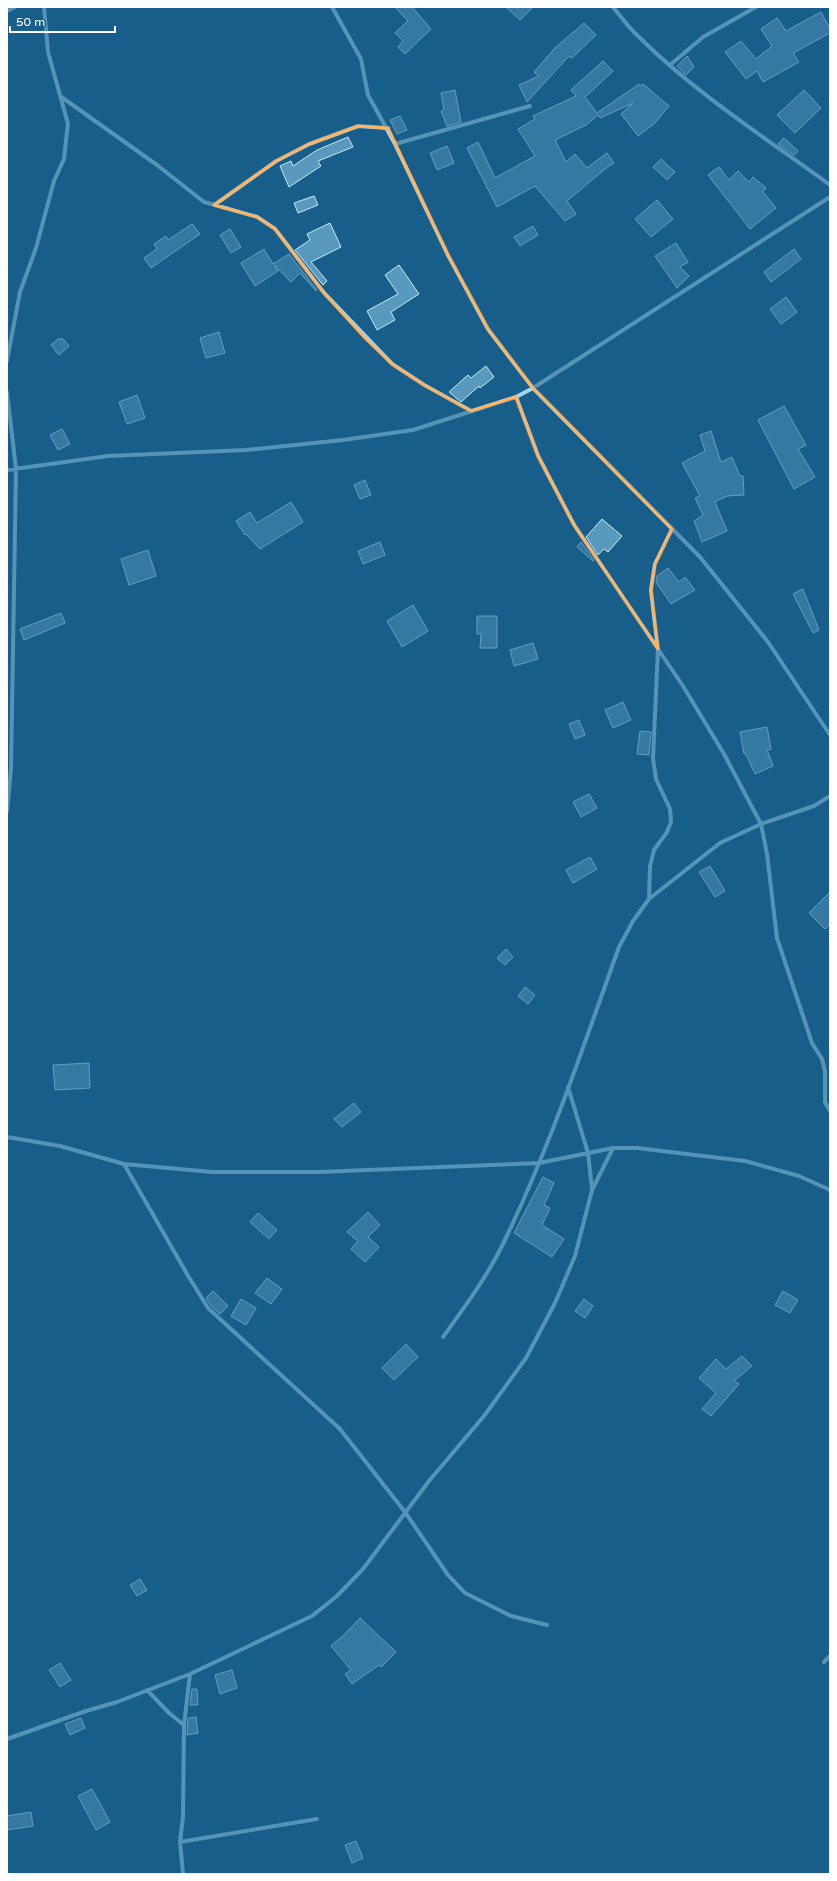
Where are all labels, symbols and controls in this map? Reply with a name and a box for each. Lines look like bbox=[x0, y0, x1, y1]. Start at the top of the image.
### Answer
scale bar bbox=[10, 8, 115, 34]
text: 50 m bbox=[16, 15, 45, 29]

